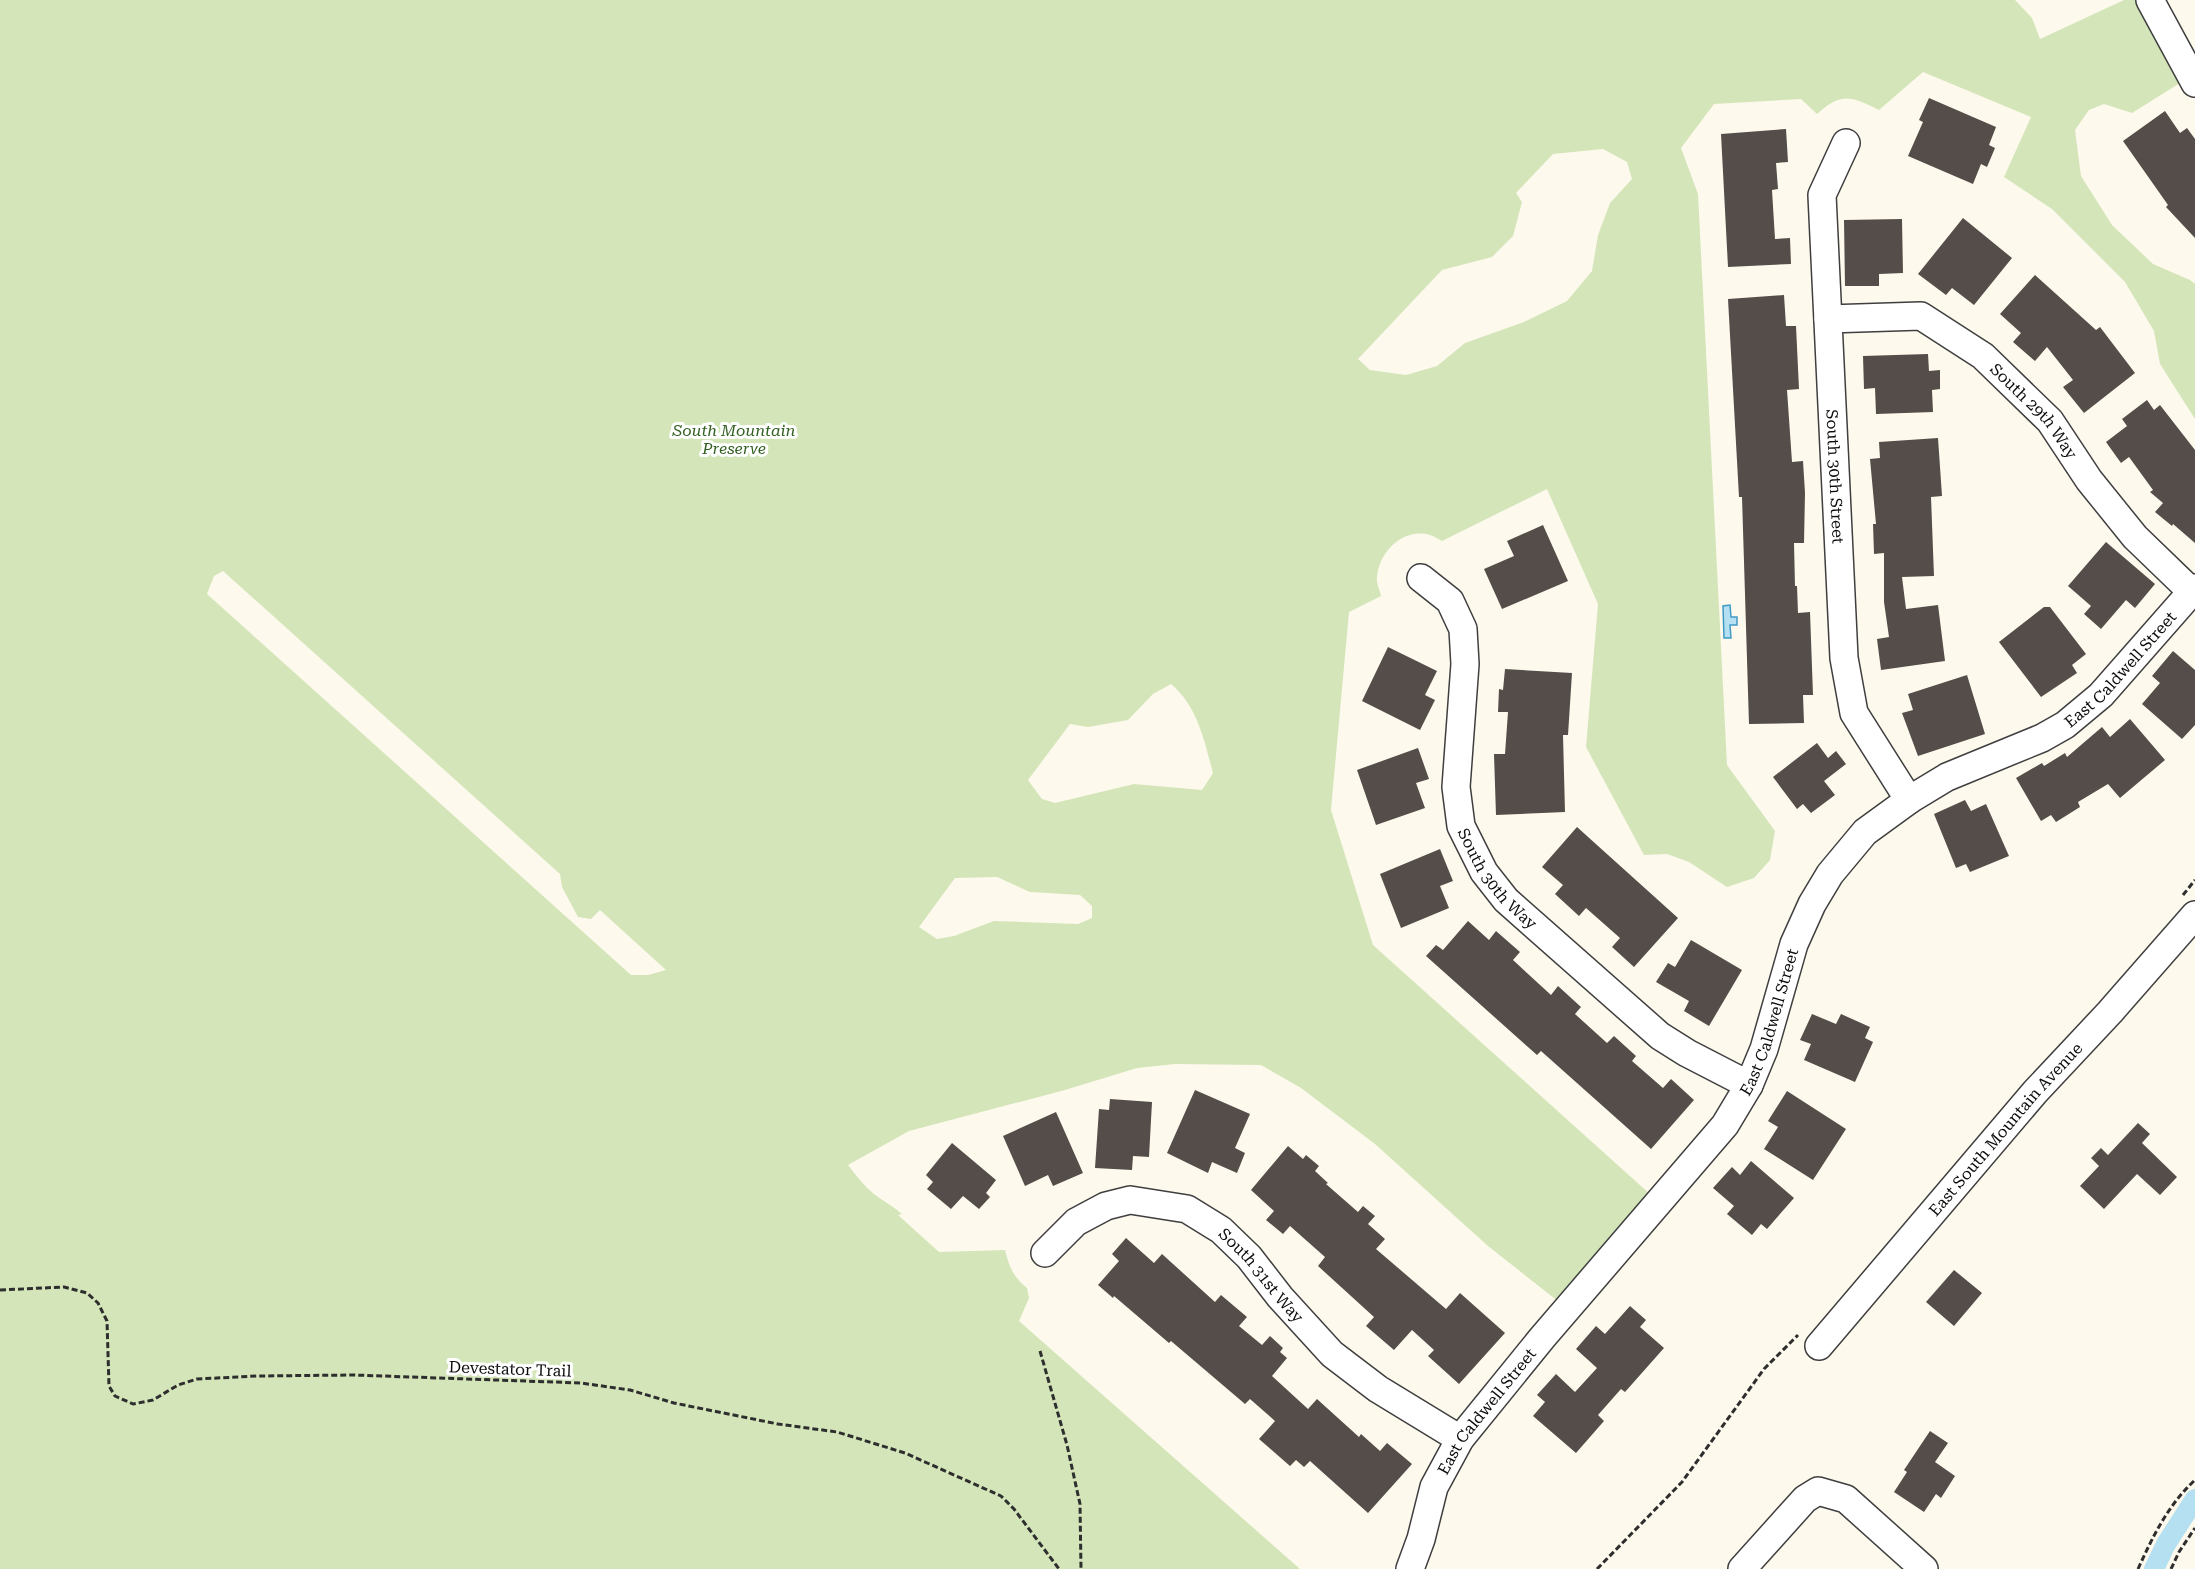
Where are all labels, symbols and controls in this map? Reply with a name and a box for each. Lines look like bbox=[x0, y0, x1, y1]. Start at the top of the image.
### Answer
street label: South 29th Way bbox=[1987, 359, 2082, 462]
street label: South 30th Street bbox=[1823, 409, 1848, 544]
park label: South Mountain Preserve bbox=[671, 421, 796, 458]
street label: East Caldwell Street bbox=[2060, 607, 2180, 731]
street label: South 30th Way bbox=[1454, 825, 1541, 933]
street label: East Caldwell Street bbox=[1735, 946, 1802, 1099]
street label: East South Mountain Avenue bbox=[1925, 1038, 2086, 1220]
street label: South 31st Way bbox=[1215, 1224, 1308, 1327]
street label: East Caldwell Street bbox=[1433, 1344, 1540, 1478]
street label: Devestator Trail bbox=[448, 1357, 572, 1381]

